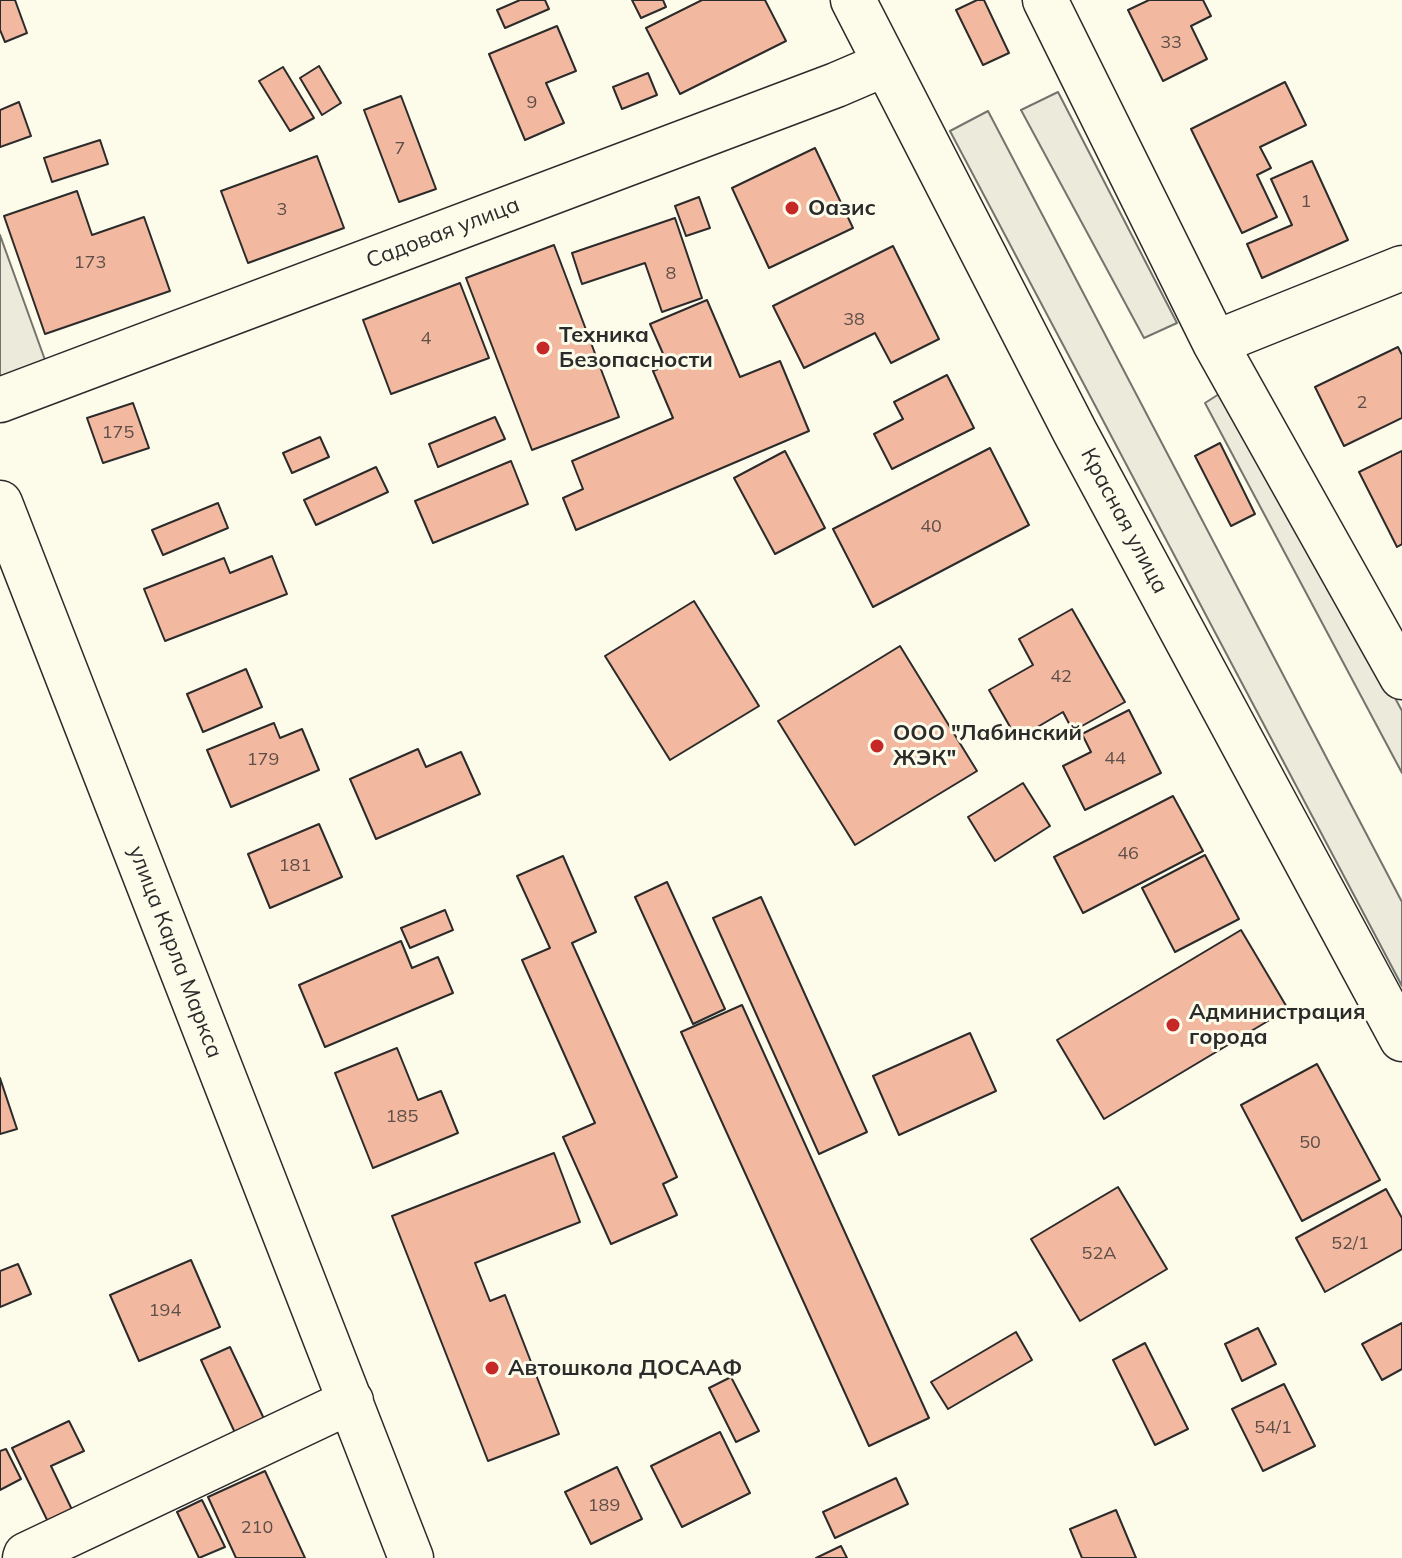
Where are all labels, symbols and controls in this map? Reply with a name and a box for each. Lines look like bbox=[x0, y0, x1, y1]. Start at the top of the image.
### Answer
house number: 33 bbox=[1160, 32, 1182, 54]
house number: 9 bbox=[527, 92, 537, 114]
house number: 7 bbox=[395, 138, 405, 160]
house number: 1 bbox=[1301, 191, 1311, 213]
street label: Садовая улица bbox=[363, 192, 523, 274]
place label: Оазис bbox=[808, 195, 876, 221]
house number: 3 bbox=[277, 199, 287, 221]
marker: Оазис bbox=[783, 199, 801, 217]
house number: 173 bbox=[74, 252, 106, 274]
house number: 8 bbox=[666, 263, 676, 285]
house number: 38 bbox=[843, 309, 865, 331]
place label: Техника Безопасности bbox=[559, 322, 713, 374]
house number: 4 bbox=[421, 328, 431, 350]
marker: Техника Безопасности bbox=[534, 339, 552, 357]
house number: 2 bbox=[1357, 392, 1367, 414]
house number: 175 bbox=[102, 422, 134, 444]
street label: Красная улица bbox=[1075, 444, 1173, 598]
house number: 40 bbox=[920, 516, 942, 538]
house number: 42 bbox=[1050, 666, 1072, 688]
place label: ООО "Лабинский ЖЭК" bbox=[893, 720, 1082, 772]
marker: ООО "Лабинский ЖЭК" bbox=[868, 737, 886, 755]
house number: 44 bbox=[1104, 748, 1126, 770]
house number: 179 bbox=[247, 749, 279, 771]
street label: улица Карла Маркса bbox=[122, 842, 228, 1062]
house number: 46 bbox=[1117, 843, 1139, 865]
house number: 181 bbox=[279, 855, 311, 877]
place label: Администрация города bbox=[1189, 999, 1365, 1050]
marker: Администрация города bbox=[1164, 1016, 1182, 1034]
house number: 185 bbox=[386, 1106, 418, 1128]
house number: 50 bbox=[1299, 1132, 1321, 1154]
house number: 52/1 bbox=[1331, 1233, 1369, 1255]
house number: 52А bbox=[1082, 1243, 1116, 1265]
house number: 194 bbox=[149, 1300, 181, 1322]
place label: Автошкола ДОСААФ bbox=[508, 1355, 742, 1381]
marker: Автошкола ДОСААФ bbox=[483, 1359, 501, 1377]
house number: 54/1 bbox=[1254, 1417, 1292, 1439]
house number: 189 bbox=[588, 1495, 620, 1517]
house number: 210 bbox=[241, 1517, 273, 1539]

